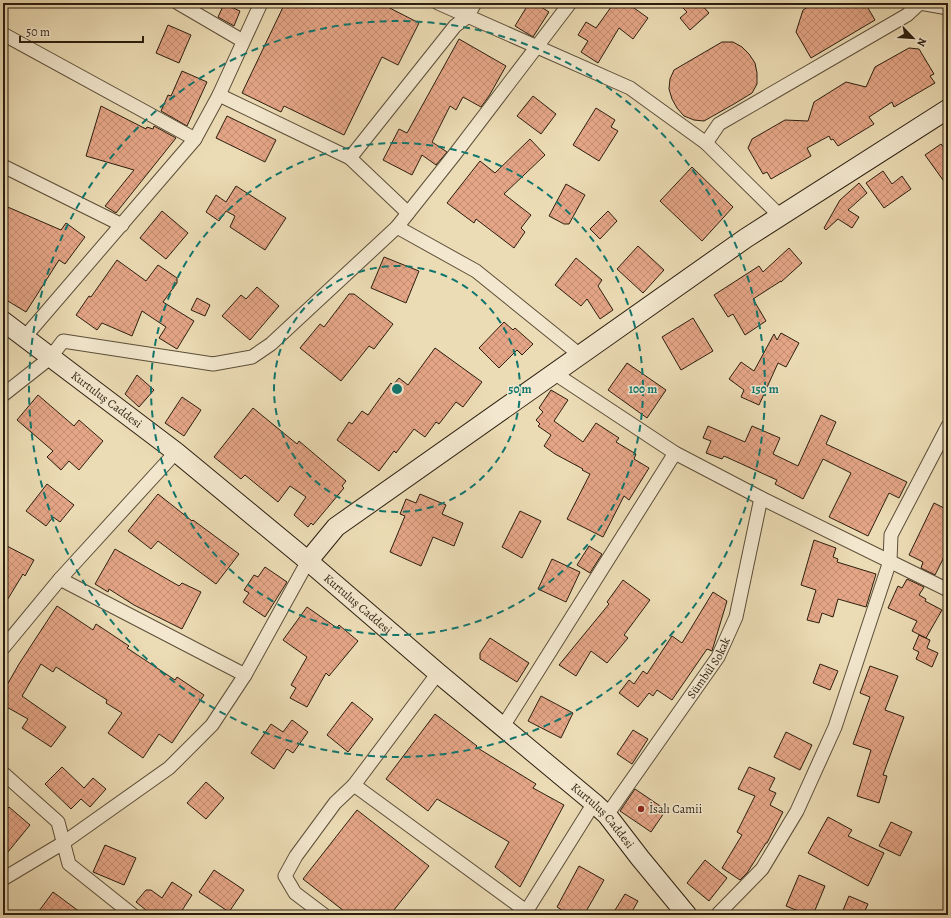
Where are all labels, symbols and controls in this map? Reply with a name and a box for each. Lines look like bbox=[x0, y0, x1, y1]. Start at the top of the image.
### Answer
scale bar bbox=[20, 18, 143, 44]
north arrow bbox=[893, 18, 933, 58]
text: 50 m bbox=[26, 24, 50, 40]
text: N bbox=[913, 35, 930, 49]
street label: Kurtuluş Caddesi bbox=[68, 367, 145, 432]
text: 50 m bbox=[508, 381, 532, 397]
text: 100 m bbox=[629, 381, 657, 397]
text: 150 m bbox=[751, 381, 779, 397]
centre of rings bbox=[390, 382, 404, 396]
street label: Kurtuluş Caddesi bbox=[320, 570, 395, 638]
street label: Sümbül Sokak bbox=[683, 635, 734, 702]
street label: Kurtuluş Caddesi bbox=[568, 779, 638, 852]
place label: İsalı Camii bbox=[649, 801, 702, 817]
marker: İsalı Camii bbox=[636, 804, 646, 814]

